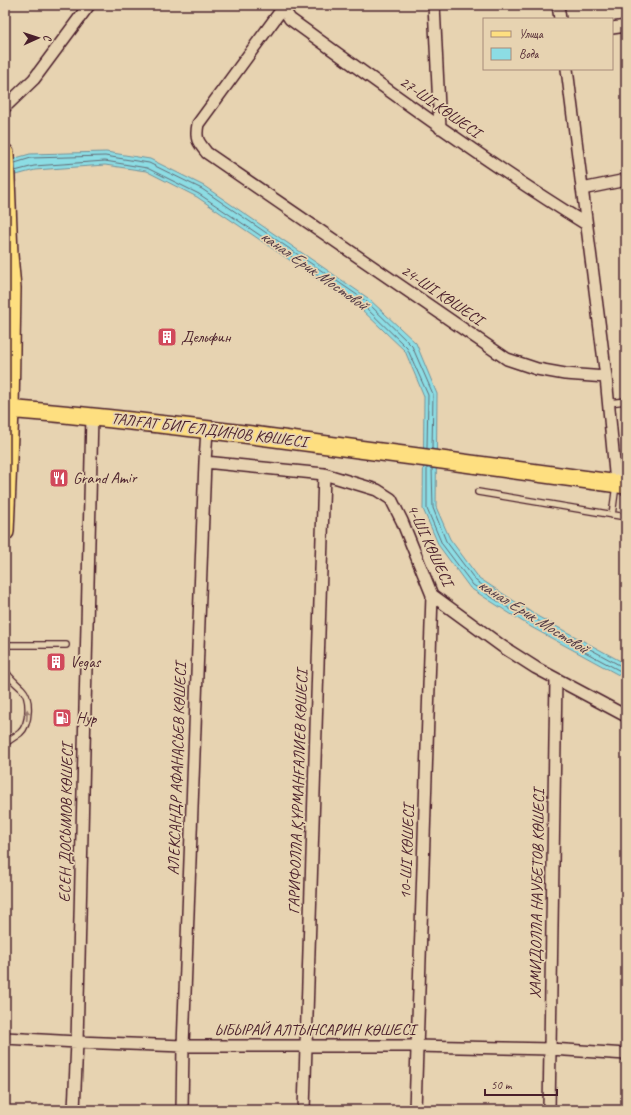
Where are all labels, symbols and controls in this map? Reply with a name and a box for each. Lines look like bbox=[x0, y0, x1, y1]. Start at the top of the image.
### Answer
north arrow bbox=[18, 18, 58, 58]
legend bbox=[483, 18, 613, 70]
text: Улица bbox=[519, 26, 544, 42]
text: С bbox=[41, 34, 55, 42]
text: Вода bbox=[519, 46, 540, 62]
street label: 27-ШІ КӨШЕСІ bbox=[396, 72, 487, 144]
water label: канал Ерик Мостовой bbox=[256, 225, 375, 317]
street label: 24-ШІ КӨШЕСІ bbox=[397, 260, 490, 332]
building icon: Дельфин bbox=[156, 326, 178, 348]
place label: Дельфин bbox=[181, 327, 232, 347]
street label: ТАЛҒАТ БИГЕЛДИНОВ КӨШЕСІ bbox=[110, 408, 311, 452]
restaurant icon: Grand Amir bbox=[48, 467, 70, 489]
place label: Grand Amir bbox=[73, 468, 138, 488]
street label: 4-ШІ КӨШЕСІ bbox=[402, 501, 459, 592]
water label: канал Ерик Мостовой bbox=[474, 574, 595, 660]
building icon: Vegas bbox=[45, 651, 67, 673]
place label: Vegas bbox=[70, 652, 102, 672]
street label: АЛЕКСАНДР АФАНАСЬЕВ КӨШЕСІ bbox=[163, 659, 191, 875]
street label: ГАРИФОЛЛА ҚҰРМАНҒАЛИЕВ КӨШЕСІ bbox=[284, 666, 312, 914]
fuel station icon: Нур bbox=[51, 707, 73, 729]
one-way arrow bbox=[24, 708, 30, 721]
place label: Нур bbox=[76, 708, 97, 728]
street label: ЕСЕН ДОСЫМОВ КӨШЕСІ bbox=[55, 740, 77, 903]
street label: ХАМИДОЛЛА НАУБЕТОВ КӨШЕСІ bbox=[525, 785, 549, 999]
street label: 10-ШІ КӨШЕСІ bbox=[395, 801, 419, 900]
street label: ЫБЫРАЙ АЛТЫНСАРИН КӨШЕСІ bbox=[215, 1020, 419, 1040]
scale bar bbox=[485, 1071, 557, 1097]
text: 50 m bbox=[491, 1077, 513, 1093]

